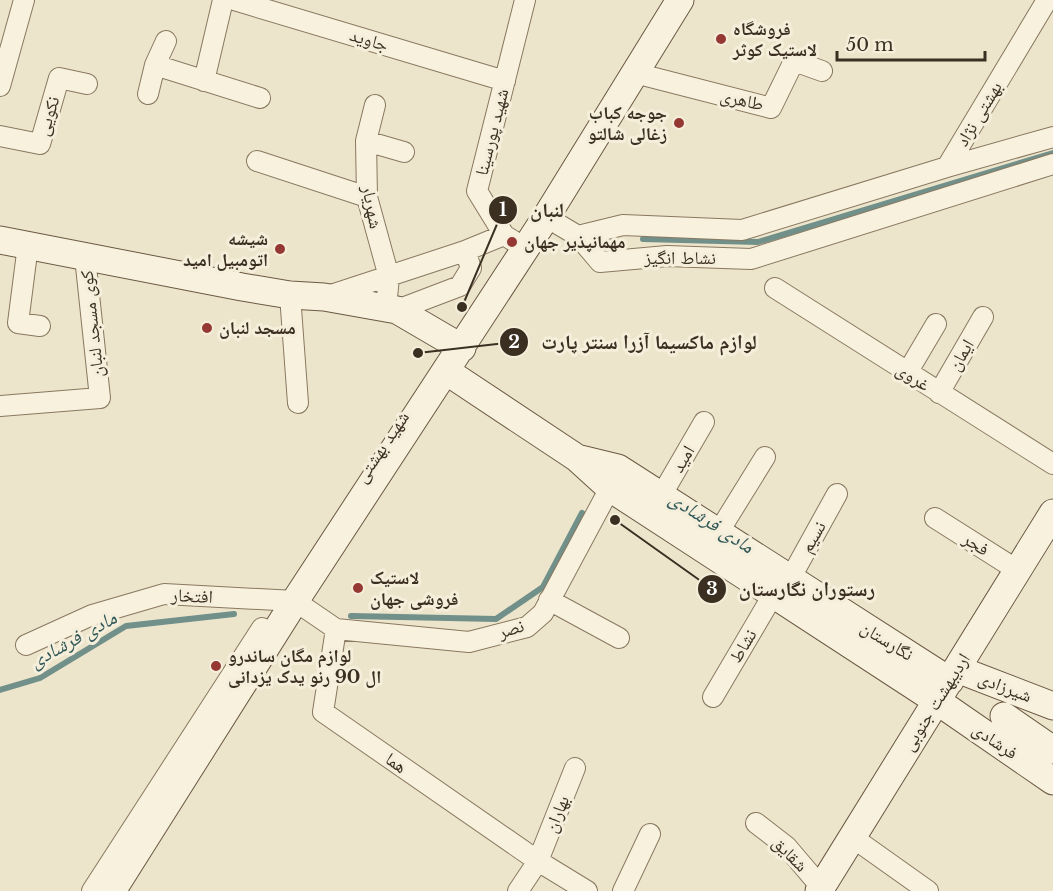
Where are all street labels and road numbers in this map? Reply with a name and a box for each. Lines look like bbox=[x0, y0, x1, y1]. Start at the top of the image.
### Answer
street label: جاوید bbox=[347, 24, 391, 56]
street label: بهشتی نژاد bbox=[951, 78, 1007, 150]
street label: طاهری bbox=[718, 84, 766, 116]
street label: شهید پورسینا bbox=[471, 86, 514, 178]
street label: نکویی bbox=[32, 94, 64, 138]
street label: شهریار bbox=[357, 182, 387, 231]
street label: نشاط انگیز bbox=[643, 247, 716, 269]
street label: کوی مسجد لنبان bbox=[75, 269, 109, 379]
street label: ایمان bbox=[943, 335, 979, 375]
street label: غروی bbox=[892, 358, 934, 396]
street label: شهید بهشتی bbox=[350, 407, 414, 487]
street label: امید bbox=[667, 442, 699, 476]
street label: نسیم bbox=[795, 517, 832, 557]
street label: فجر bbox=[958, 527, 993, 560]
street label: افتخار bbox=[170, 584, 213, 608]
street label: نصر bbox=[494, 614, 527, 644]
street label: نگارستان bbox=[857, 616, 918, 666]
street label: نشاط bbox=[724, 625, 762, 667]
street label: اردیبهشت جنوبی bbox=[897, 649, 975, 755]
street label: شیرزادی bbox=[975, 667, 1035, 707]
street label: فرشادی bbox=[968, 718, 1022, 764]
street label: هما bbox=[381, 748, 411, 778]
street label: بهاران bbox=[540, 792, 574, 836]
street label: شقایق bbox=[768, 832, 812, 876]

